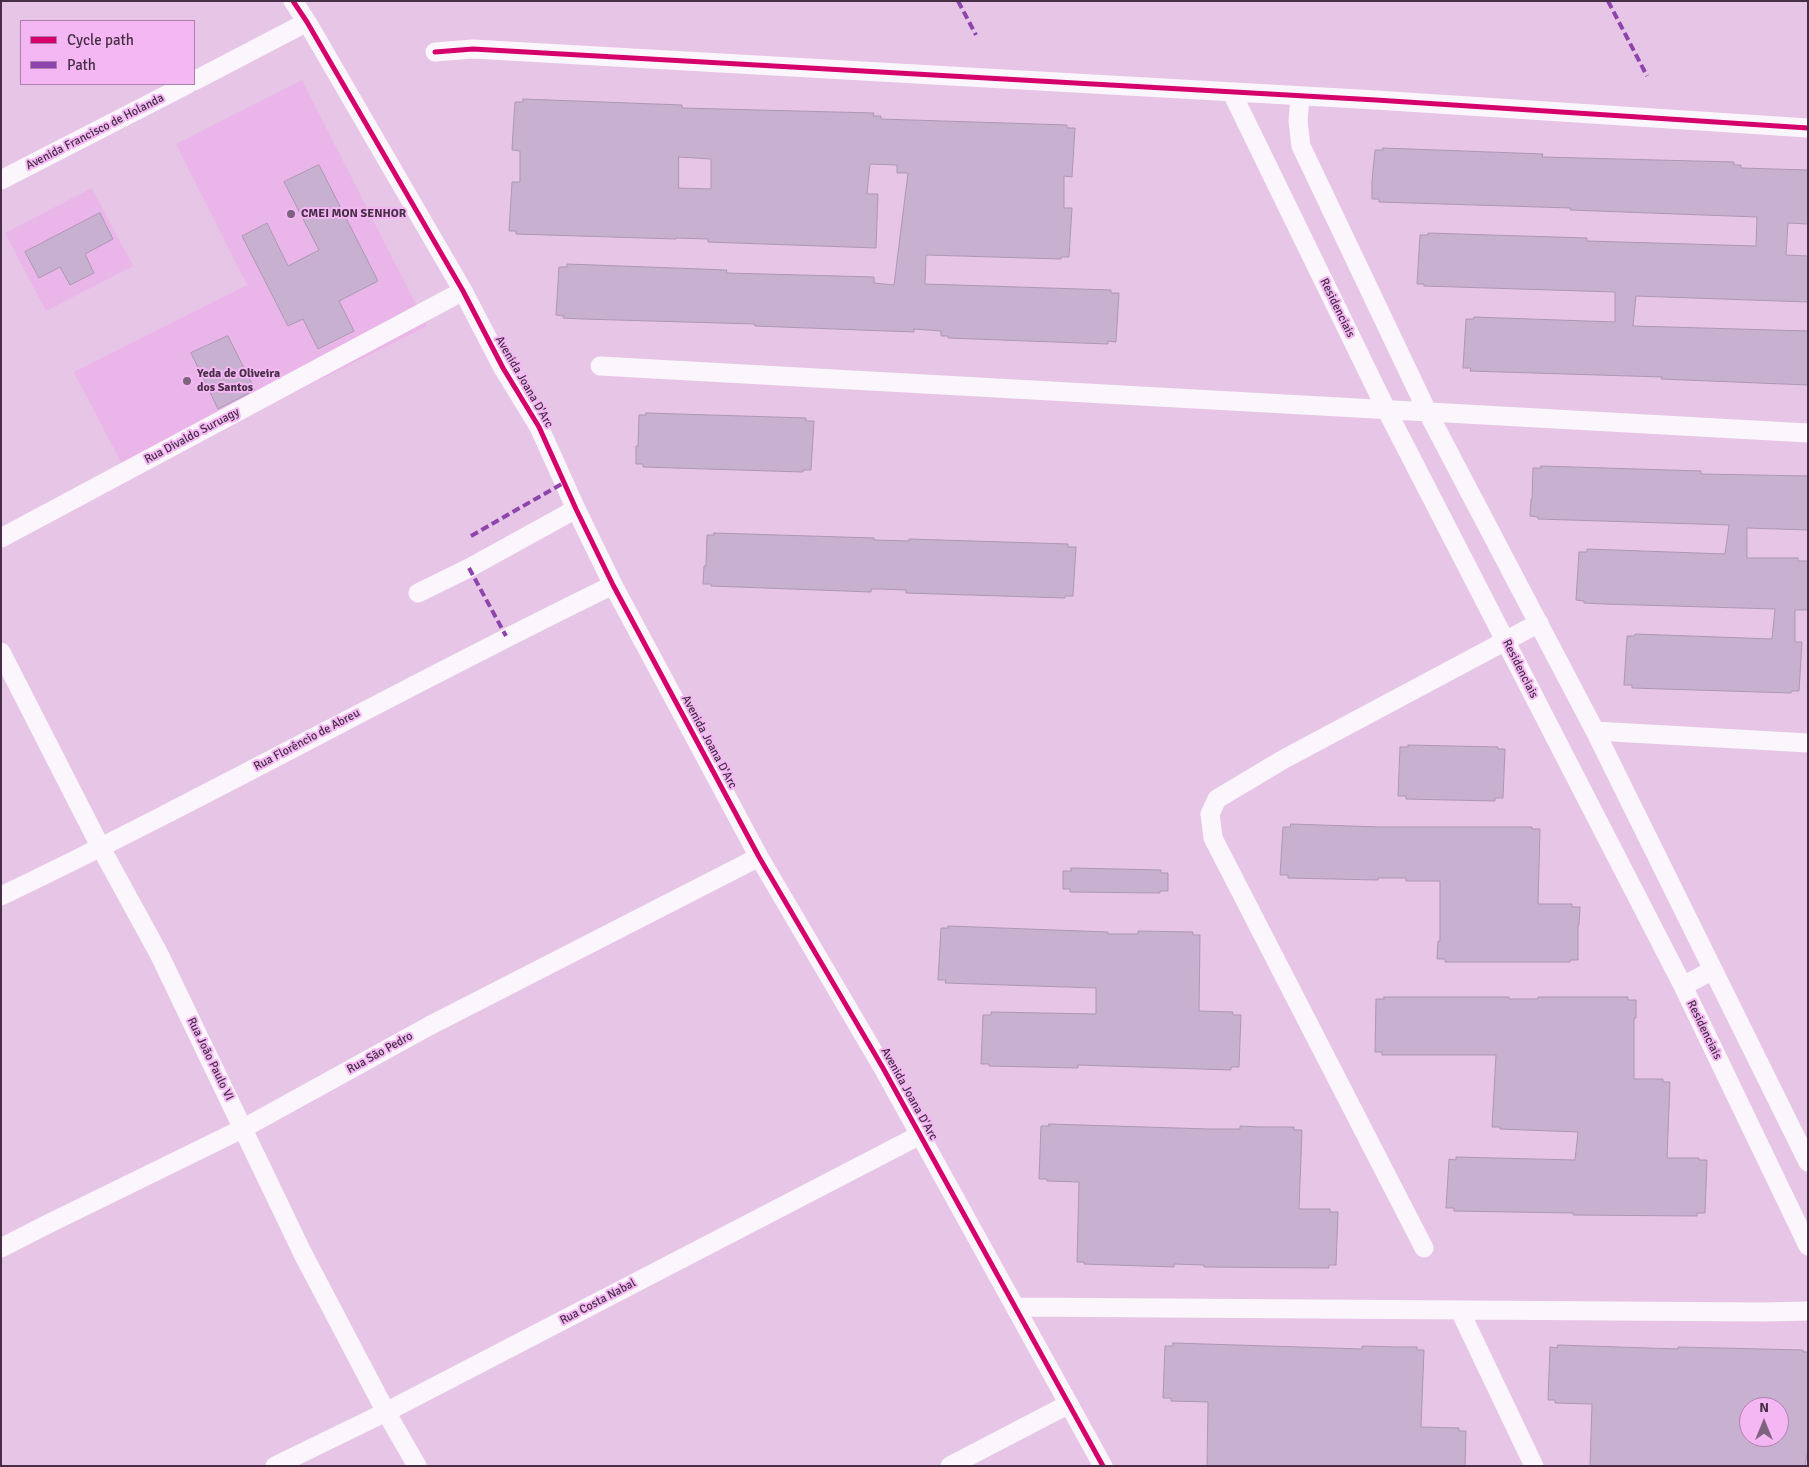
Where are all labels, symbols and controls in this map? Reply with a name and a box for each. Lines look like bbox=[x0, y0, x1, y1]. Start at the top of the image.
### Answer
legend bbox=[20, 20, 195, 85]
text: Cycle path bbox=[67, 31, 134, 49]
text: Path bbox=[67, 56, 96, 74]
street label: Avenida Francisco de Holanda bbox=[24, 91, 166, 173]
place label: CMEI MON SENHOR bbox=[301, 207, 406, 221]
marker: CMEI MON SENHOR bbox=[285, 208, 297, 220]
street label: Residenciais bbox=[1316, 276, 1358, 340]
street label: Avenida Joana D'Arc bbox=[492, 333, 556, 431]
place label: Yeda de Oliveira dos Santos bbox=[197, 367, 280, 395]
marker: Yeda de Oliveira dos Santos bbox=[181, 375, 193, 387]
street label: Rua Divaldo Suruagy bbox=[142, 405, 242, 467]
street label: Residenciais bbox=[1499, 637, 1541, 701]
street label: Avenida Joana D'Arc bbox=[678, 693, 740, 791]
street label: Rua Florêncio de Abreu bbox=[251, 706, 363, 774]
street label: Residenciais bbox=[1683, 998, 1725, 1062]
street label: Rua João Paulo VI bbox=[184, 1015, 236, 1103]
street label: Rua São Pedro bbox=[345, 1029, 415, 1077]
street label: Avenida Joana D'Arc bbox=[878, 1045, 940, 1143]
street label: Rua Costa Nabal bbox=[558, 1276, 638, 1328]
north arrow bbox=[1739, 1397, 1789, 1447]
text: N bbox=[1759, 1399, 1769, 1416]

